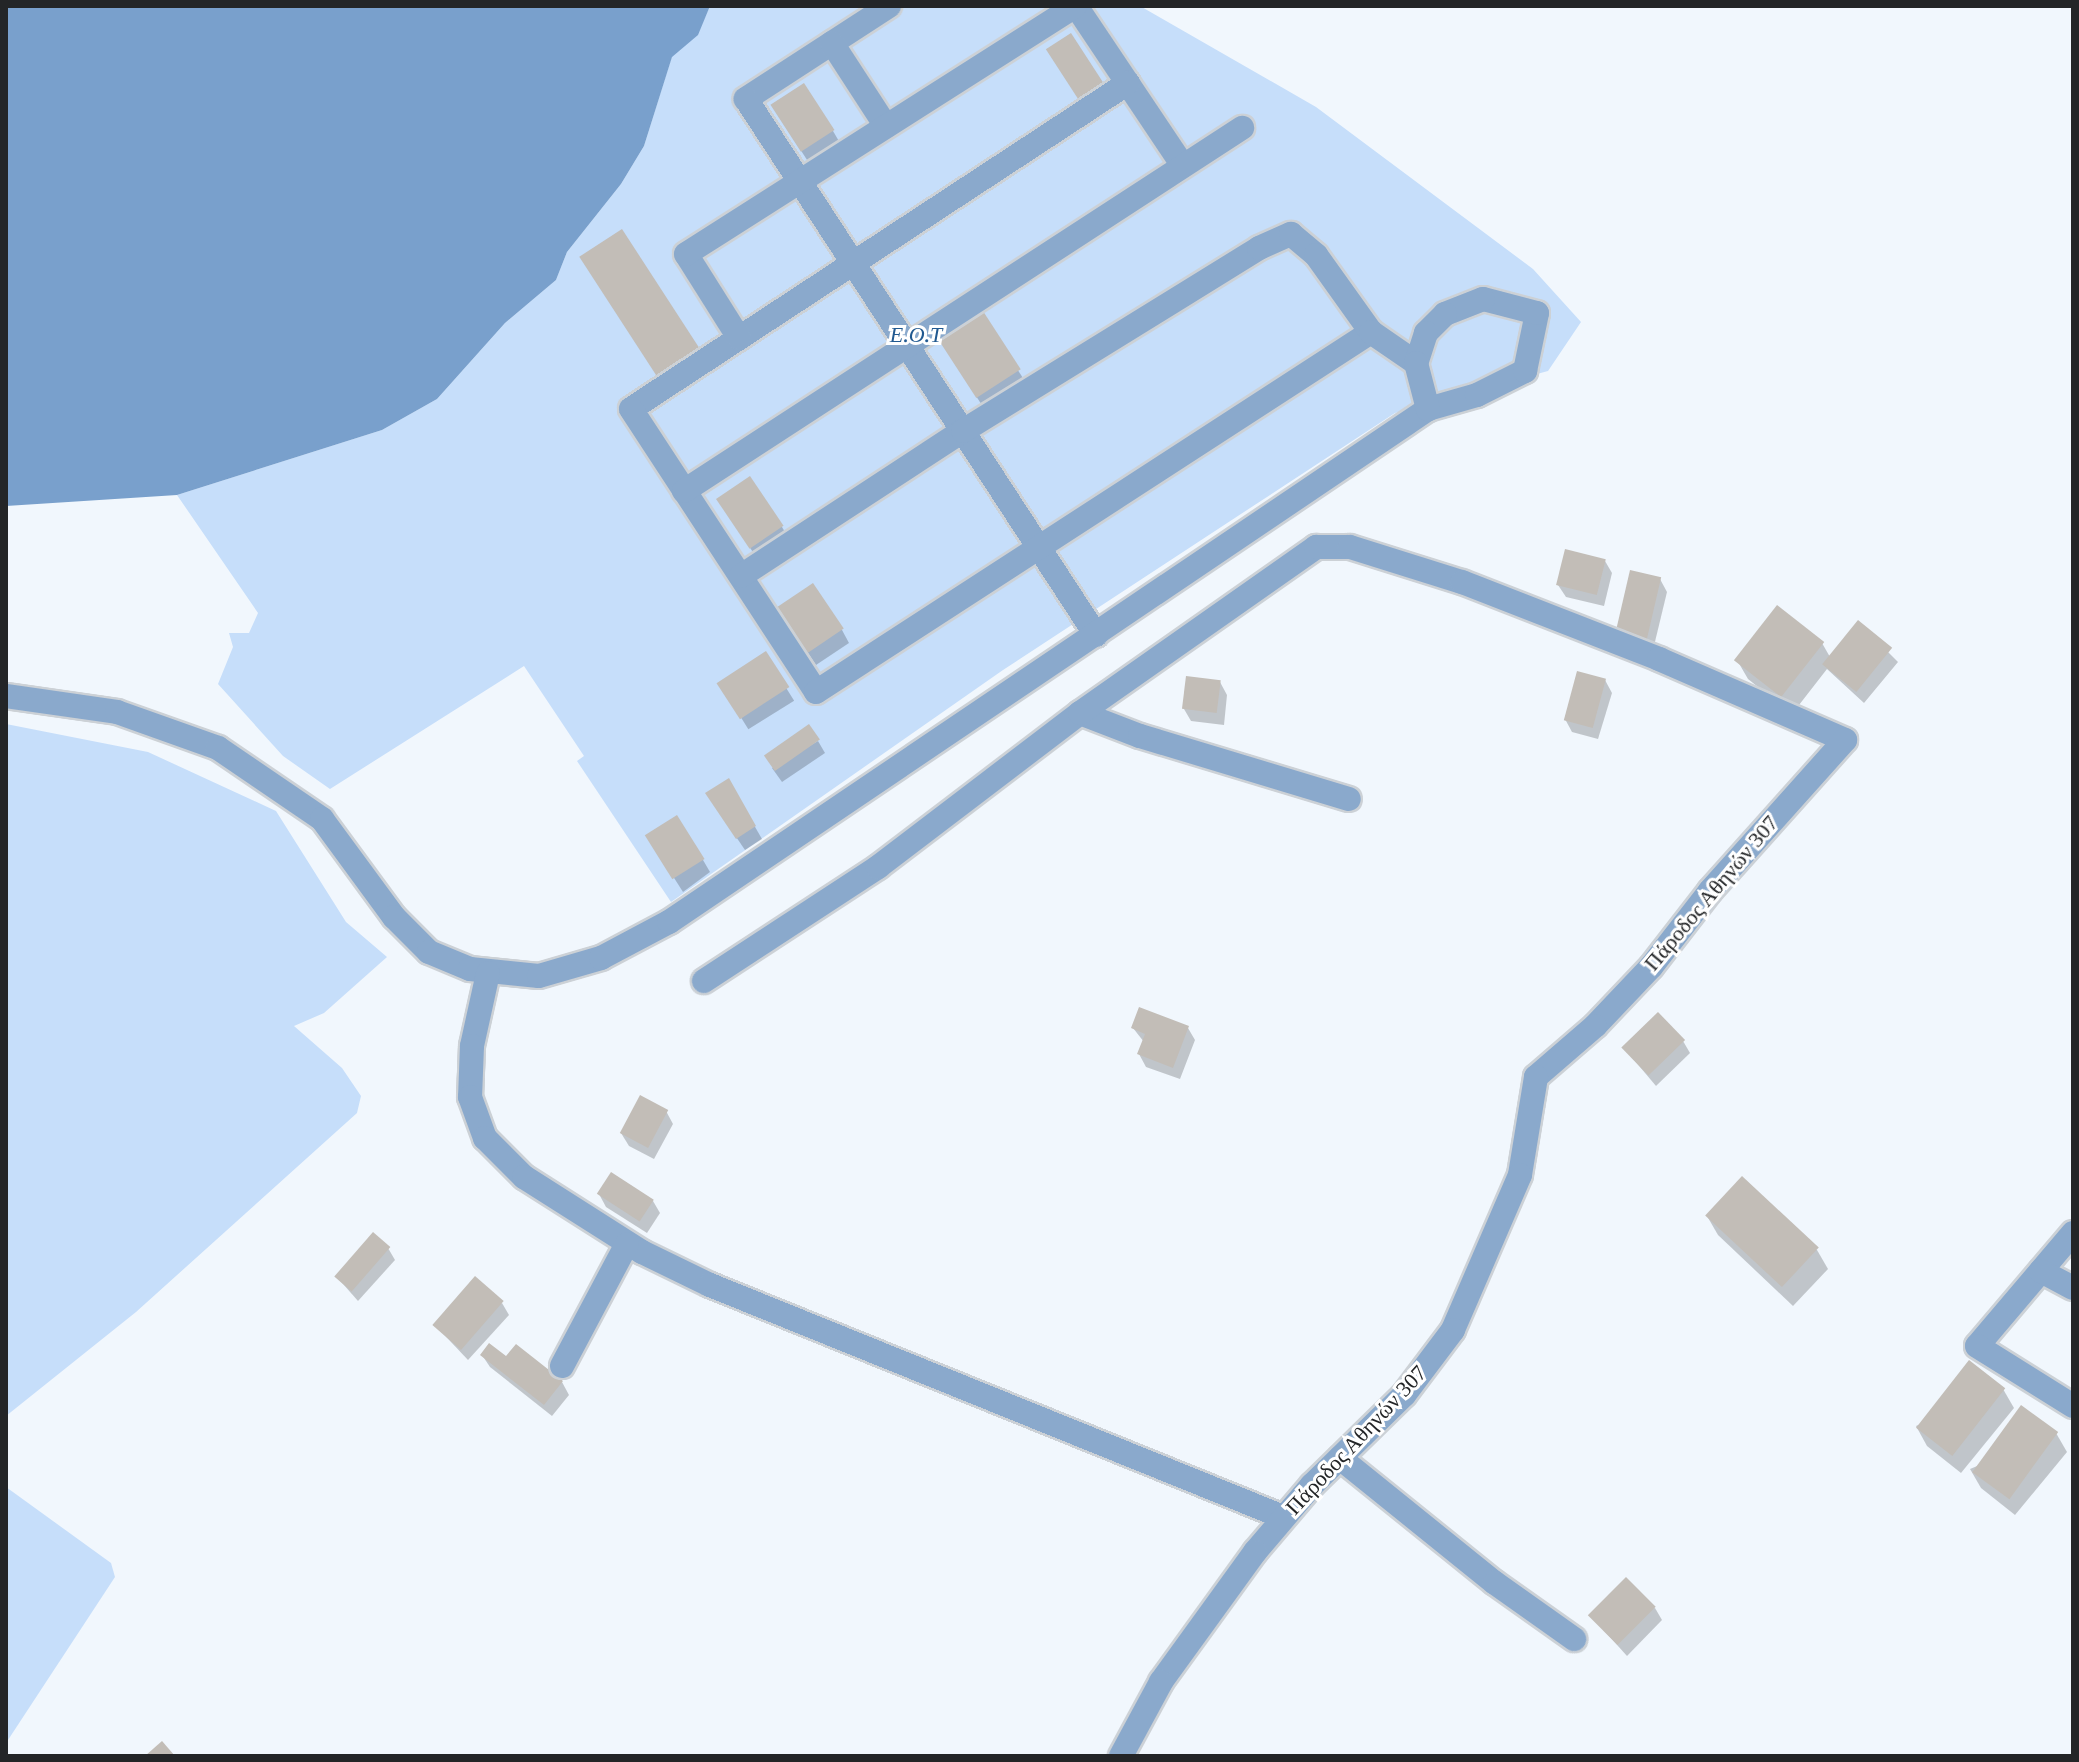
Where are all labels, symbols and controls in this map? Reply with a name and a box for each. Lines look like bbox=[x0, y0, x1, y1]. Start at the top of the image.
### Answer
park label: E.O.T bbox=[890, 322, 942, 348]
street label: Πάροδος Αθηνών 307 bbox=[1638, 810, 1784, 976]
street label: Πάροδος Αθηνών 307 bbox=[1280, 1359, 1432, 1521]

